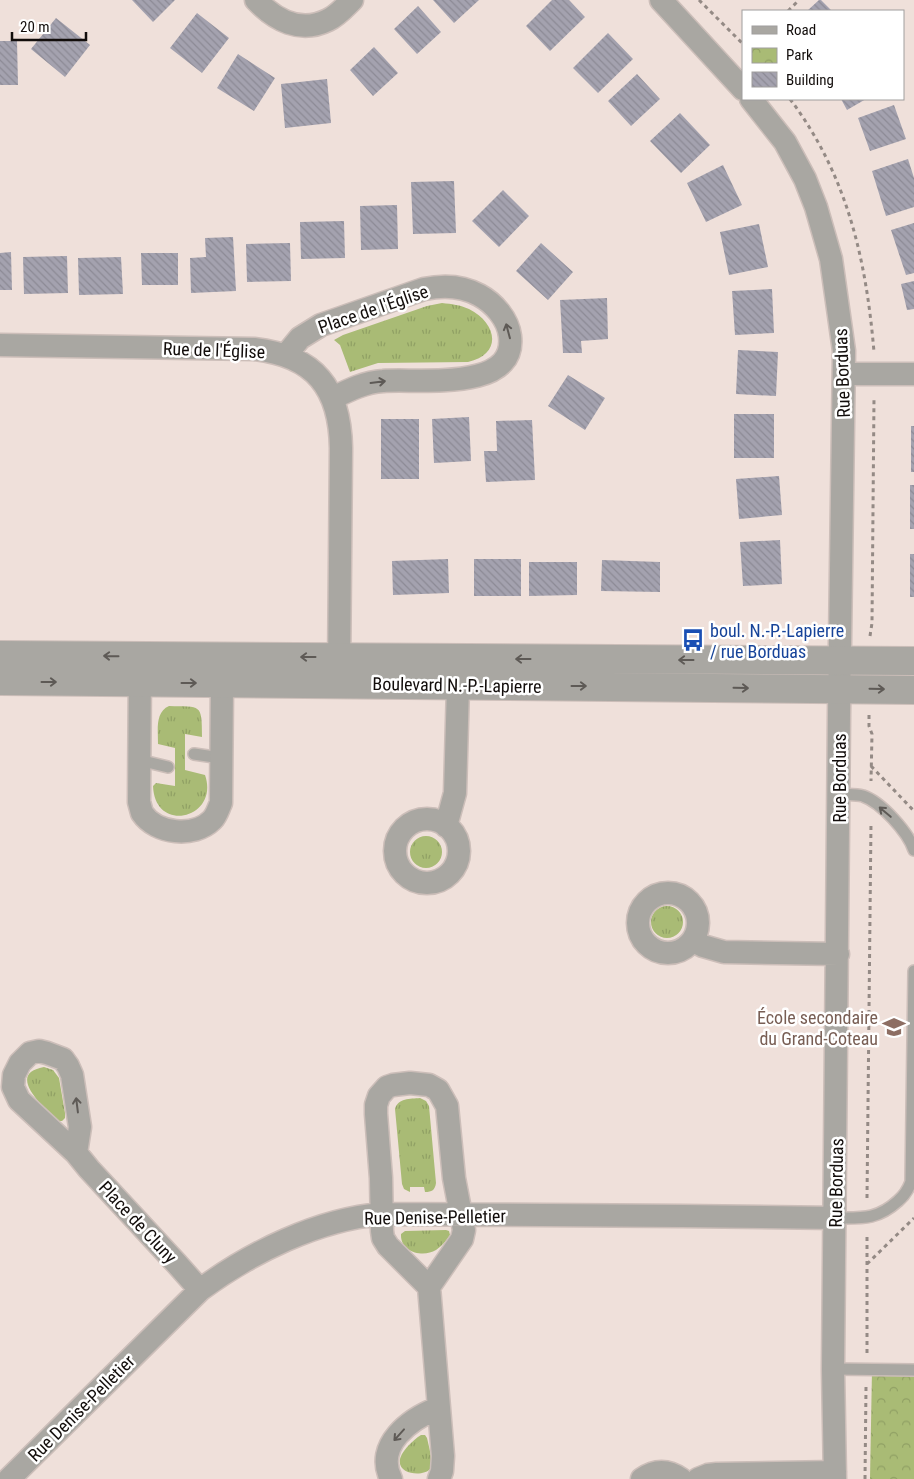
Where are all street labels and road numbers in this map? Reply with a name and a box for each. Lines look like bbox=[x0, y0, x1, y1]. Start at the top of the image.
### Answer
street label: Place de l'Église bbox=[315, 280, 431, 338]
street label: Rue Borduas bbox=[830, 328, 854, 418]
street label: Rue de l'Église bbox=[163, 338, 265, 362]
street label: Boulevard N.-P.-Lapierre bbox=[372, 673, 542, 697]
street label: Rue Borduas bbox=[829, 733, 850, 823]
street label: Rue Borduas bbox=[825, 1138, 847, 1228]
street label: Place de Cluny bbox=[95, 1177, 182, 1268]
street label: Rue Denise-Pelletier bbox=[364, 1205, 507, 1229]
street label: Rue Denise-Pelletier bbox=[23, 1350, 139, 1466]

